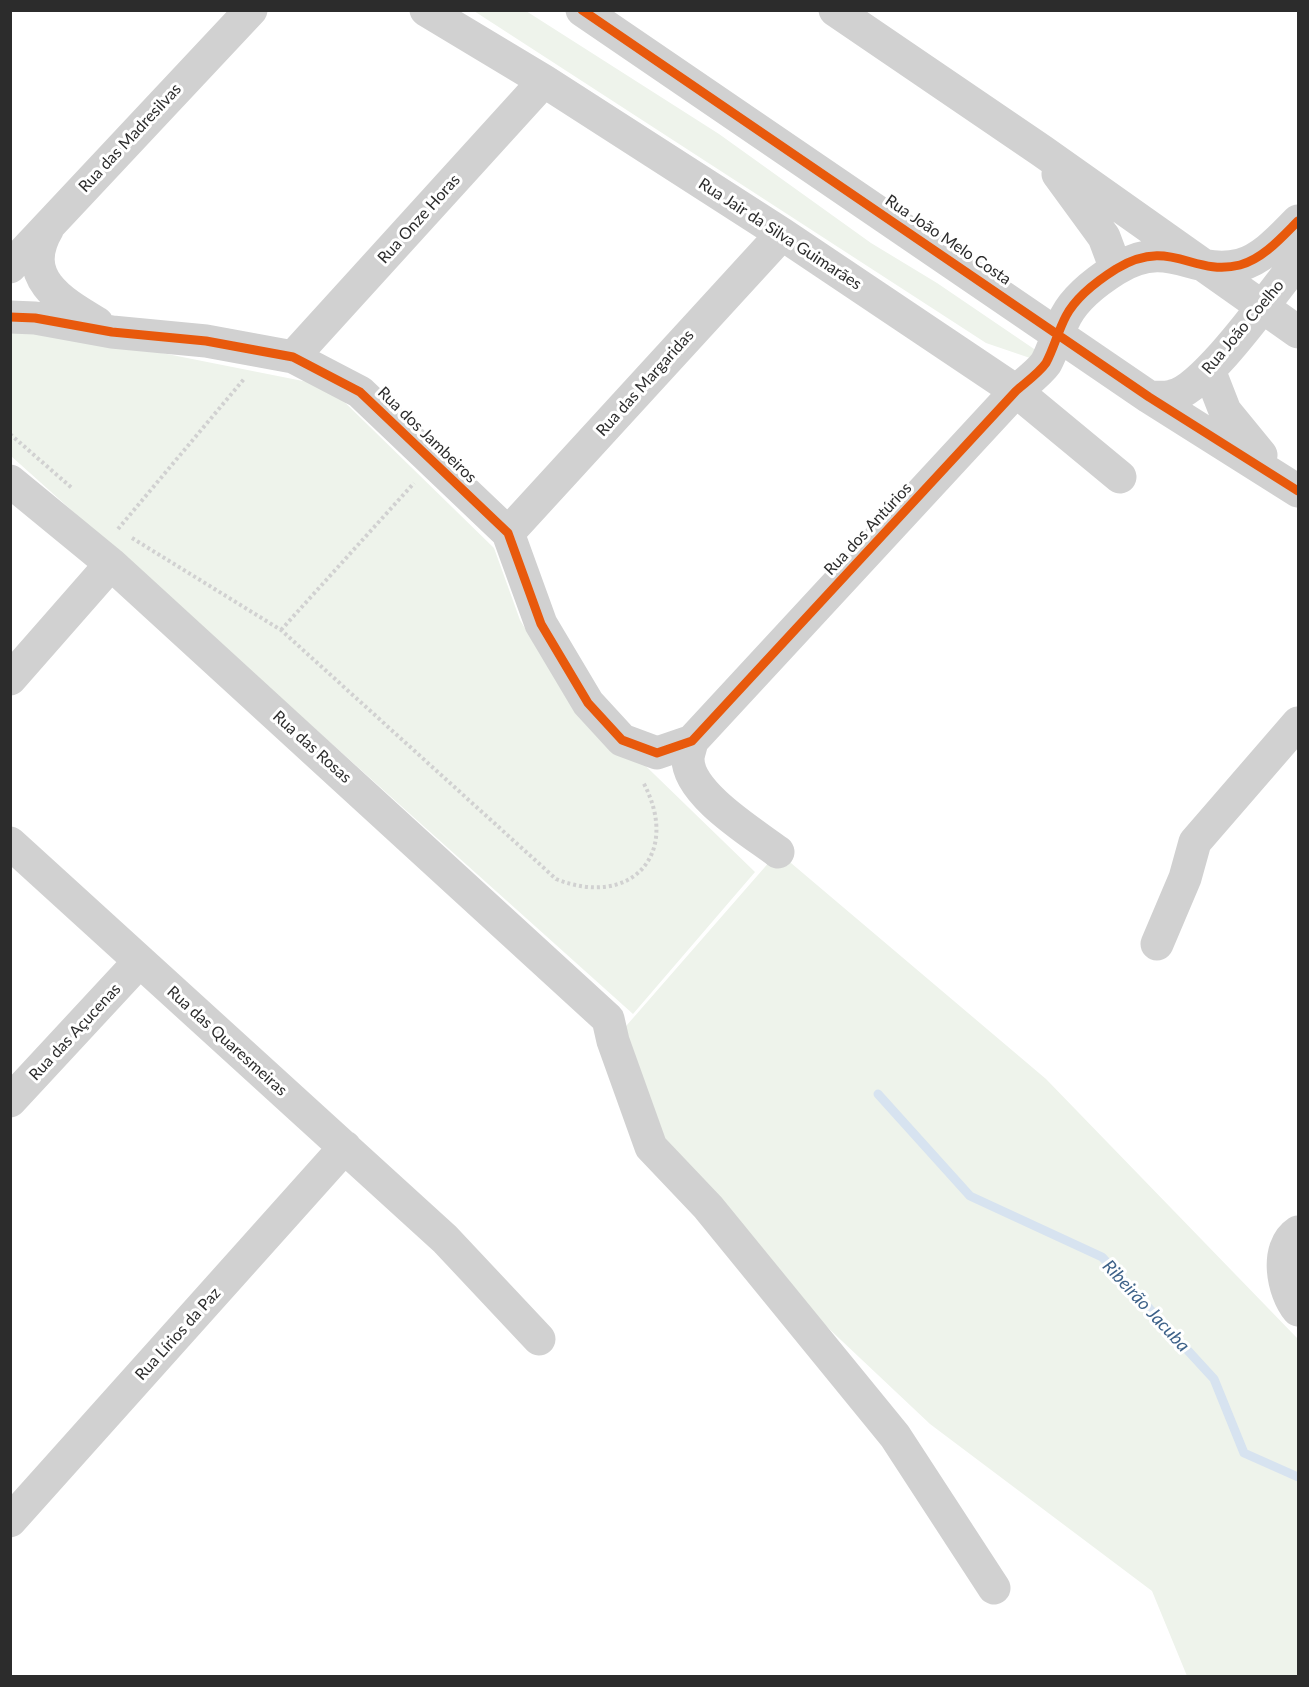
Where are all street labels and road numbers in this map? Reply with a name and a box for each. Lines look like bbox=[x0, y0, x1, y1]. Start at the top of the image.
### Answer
street label: Rua das Madresilvas bbox=[75, 80, 185, 196]
street label: Rua Onze Horas bbox=[374, 170, 464, 268]
street label: Rua Jair da Silva Guimarães bbox=[695, 174, 865, 294]
street label: Rua João Melo Costa bbox=[881, 191, 1015, 289]
street label: Rua João Coelho bbox=[1198, 276, 1288, 378]
street label: Rua das Margaridas bbox=[592, 326, 698, 440]
street label: Rua dos Jambeiros bbox=[374, 383, 480, 487]
street label: Rua dos Antúrios bbox=[820, 479, 916, 579]
street label: Rua das Rosas bbox=[269, 707, 355, 787]
street label: Rua das Açucenas bbox=[25, 980, 125, 1084]
street label: Rua das Quaresmeiras bbox=[163, 982, 291, 1100]
street label: Rua Lírios da Paz bbox=[131, 1284, 225, 1384]

